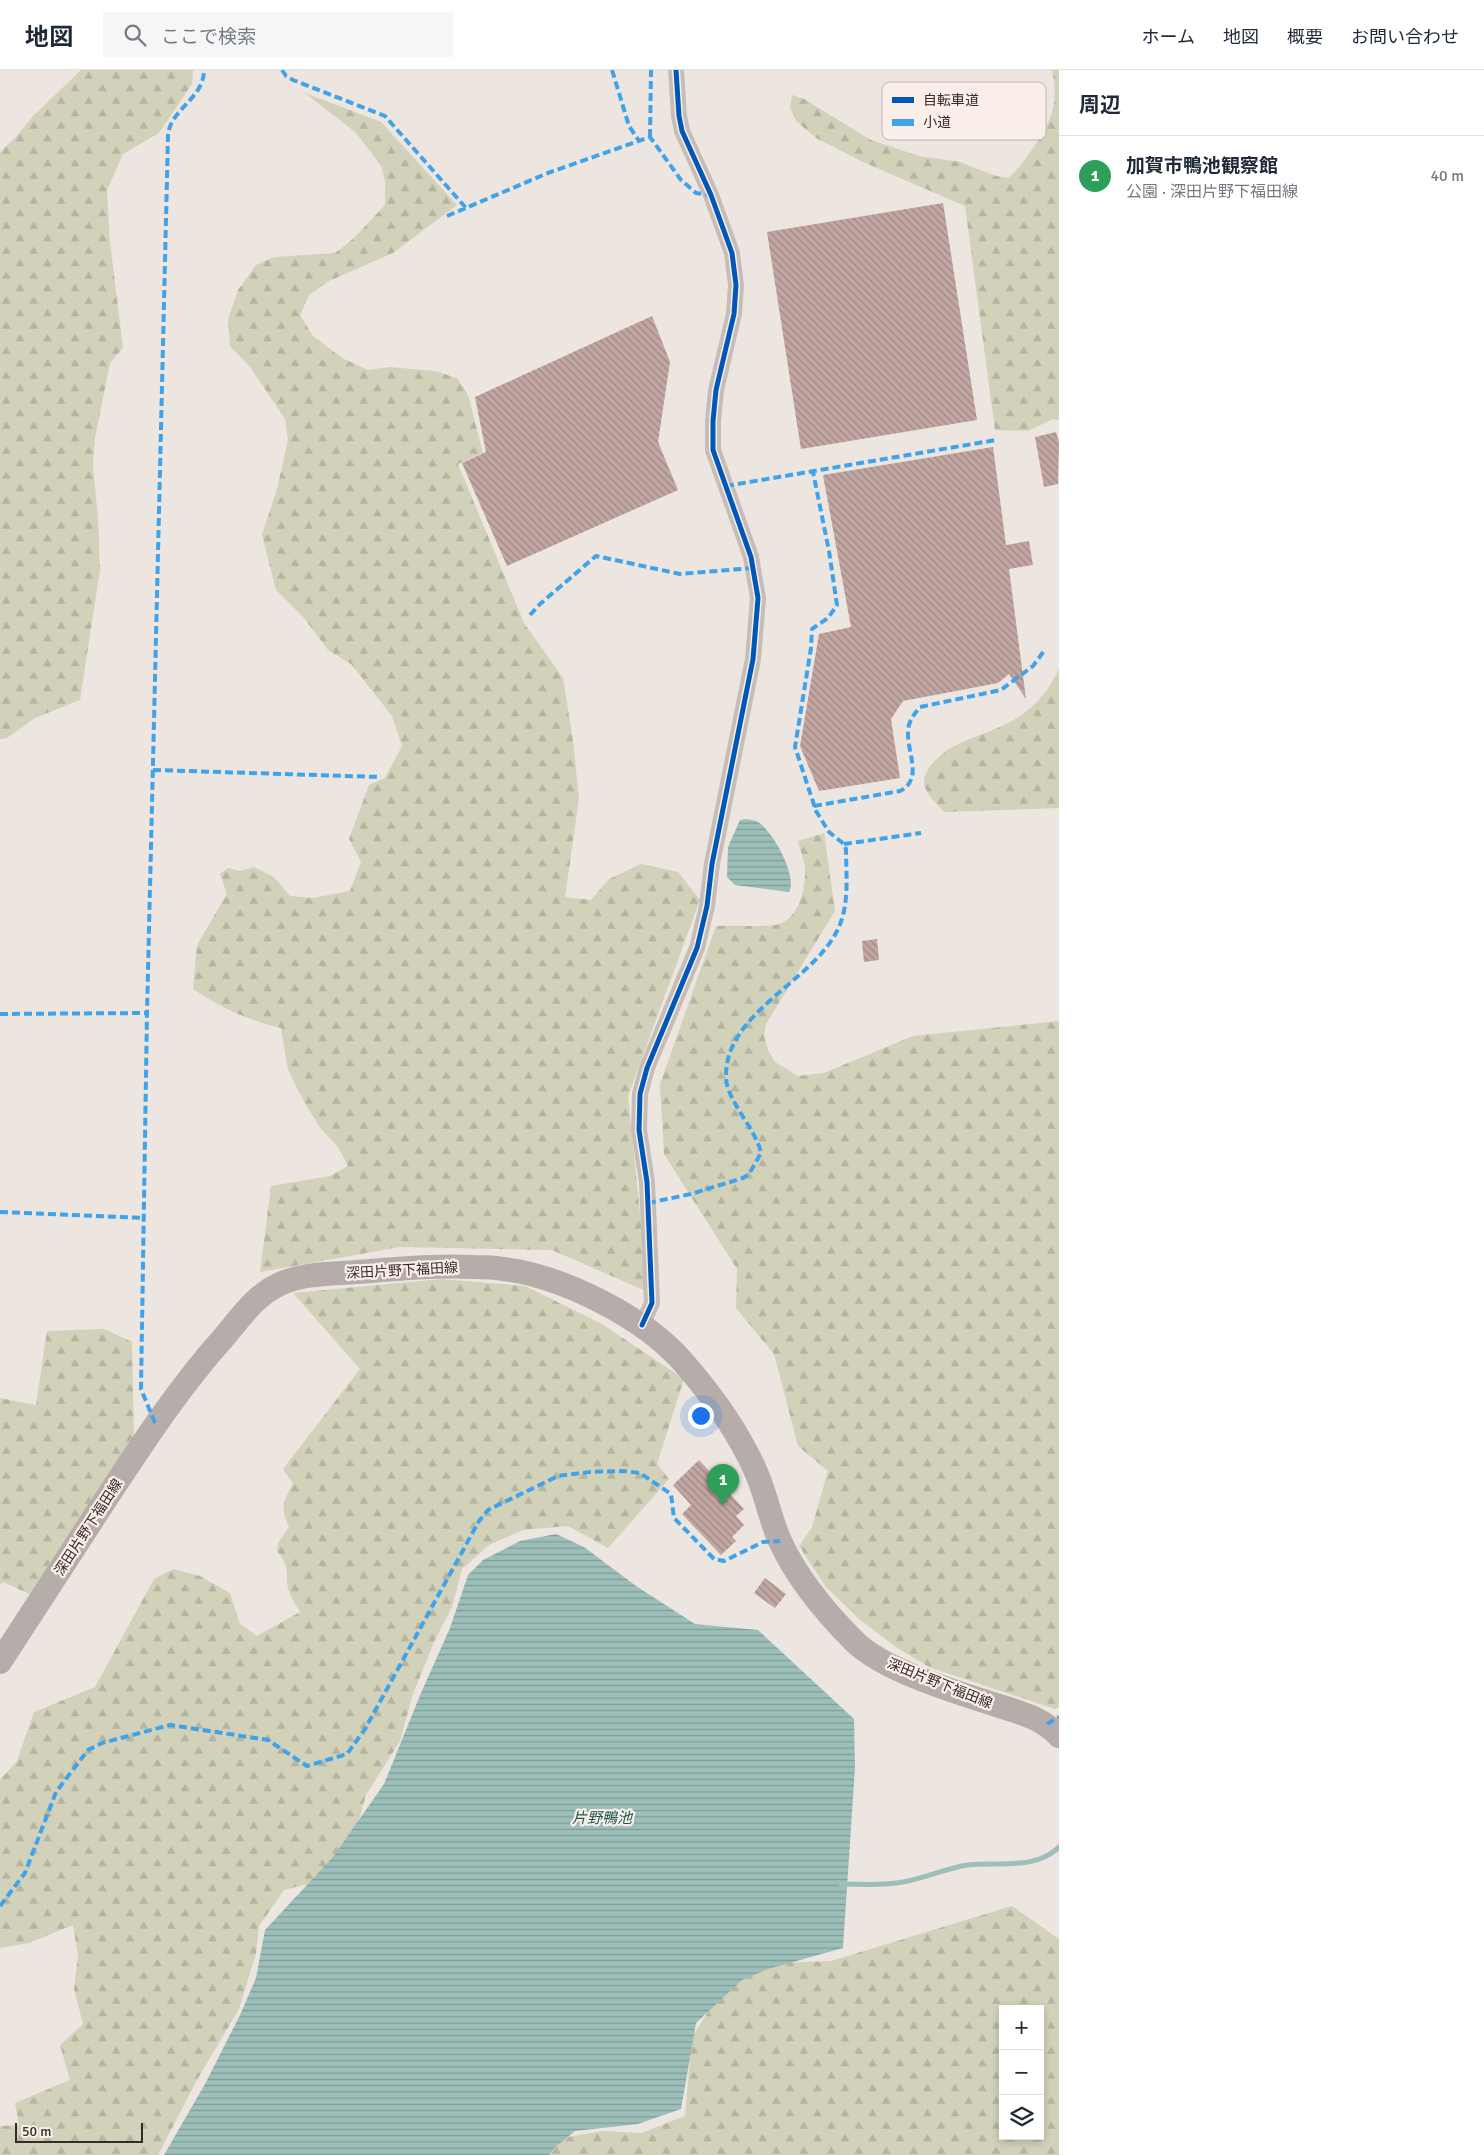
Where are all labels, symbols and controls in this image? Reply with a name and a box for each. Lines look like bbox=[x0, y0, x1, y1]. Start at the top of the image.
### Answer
search box bbox=[103, 12, 453, 57]
icon: search bbox=[121, 21, 149, 49]
text: 地図 bbox=[25, 22, 73, 52]
text: ここで検索 bbox=[161, 25, 256, 49]
text: ホーム bbox=[1142, 26, 1195, 48]
text: 地図 bbox=[1223, 26, 1259, 48]
text: 概要 bbox=[1287, 26, 1323, 48]
text: お問い合わせ bbox=[1351, 26, 1459, 48]
legend bbox=[882, 82, 1046, 140]
text: 自転車道 bbox=[923, 92, 979, 109]
text: 周辺 bbox=[1079, 92, 1121, 118]
text: 小道 bbox=[923, 114, 951, 131]
text: 加賀市鴨池観察館 bbox=[1126, 154, 1278, 178]
text: 1 bbox=[1091, 166, 1099, 186]
text: 40 m bbox=[1430, 166, 1464, 186]
text: 公園 · 深田片野下福田線 bbox=[1126, 182, 1298, 202]
street label: 深田片野下福田線 bbox=[346, 1259, 458, 1282]
your location bbox=[688, 1403, 714, 1429]
pin: 1 bbox=[707, 1464, 739, 1505]
street label: 深田片野下福田線 bbox=[51, 1476, 126, 1579]
street label: 深田片野下福田線 bbox=[885, 1655, 995, 1712]
water label: 片野鴨池 bbox=[572, 1809, 634, 1827]
map controls bbox=[999, 2005, 1044, 2140]
button: + bbox=[999, 2005, 1044, 2050]
button: − bbox=[999, 2050, 1044, 2095]
button: layers bbox=[999, 2095, 1044, 2140]
scale bar bbox=[15, 2120, 142, 2143]
text: 50 m bbox=[22, 2123, 51, 2140]

